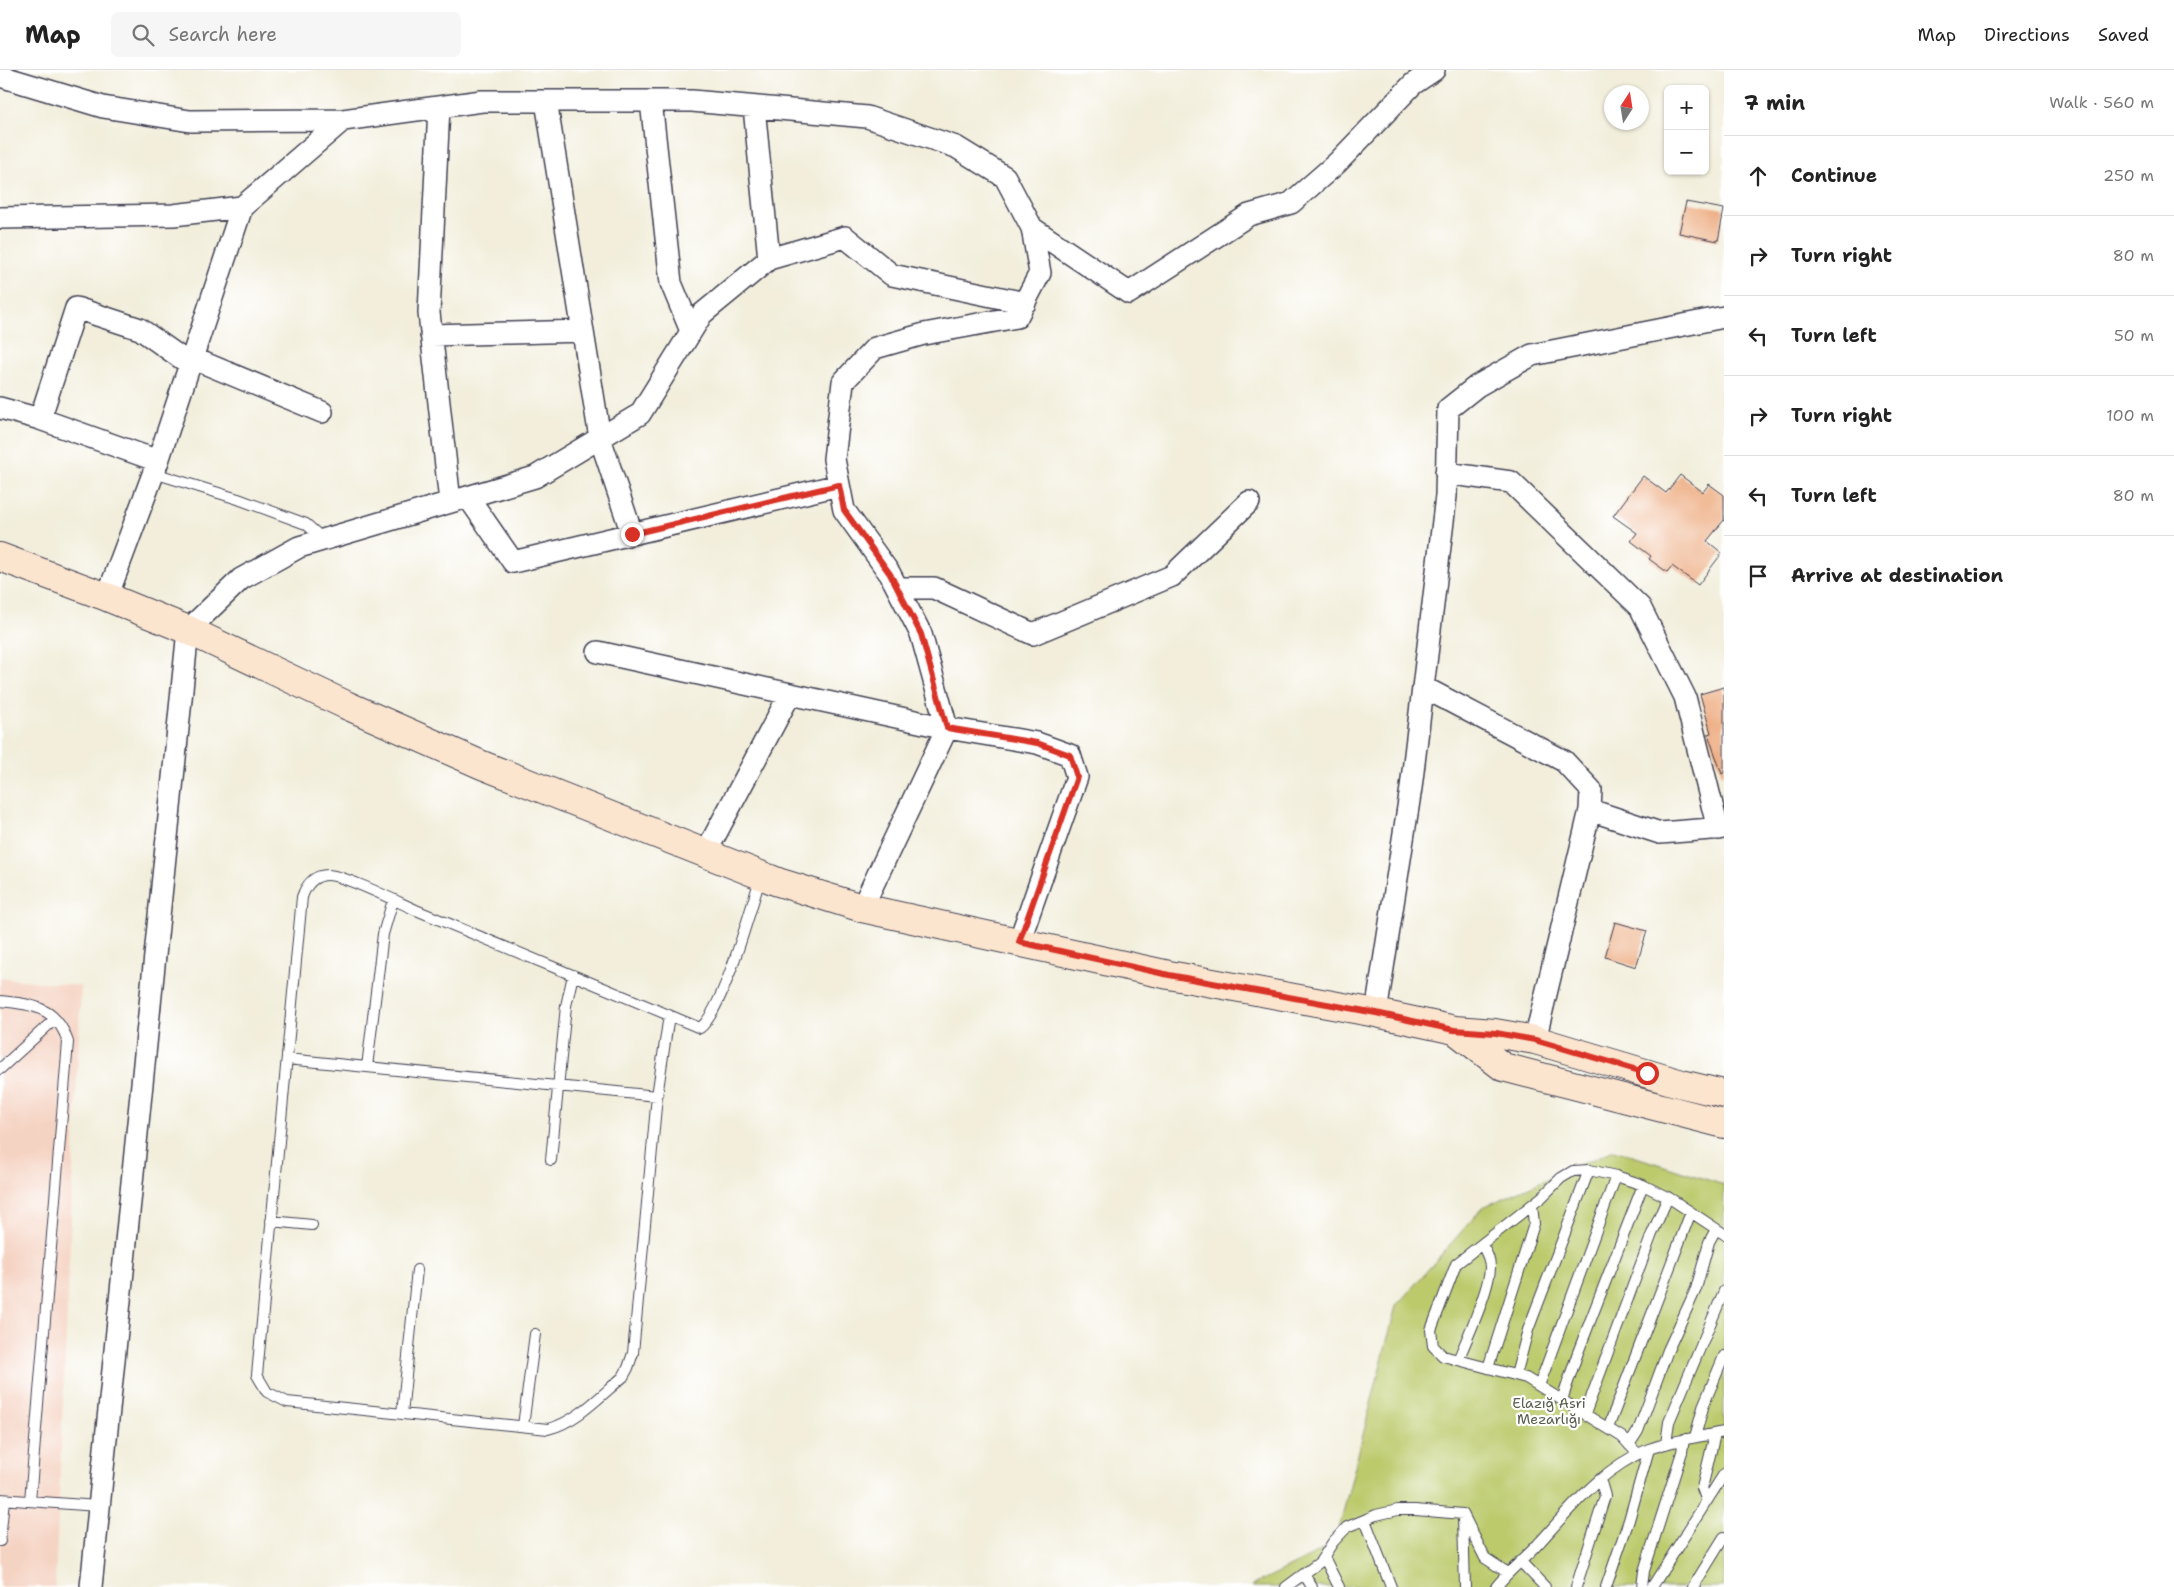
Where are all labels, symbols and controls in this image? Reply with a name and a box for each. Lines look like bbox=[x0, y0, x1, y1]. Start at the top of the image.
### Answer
search box bbox=[111, 12, 461, 57]
text: Map bbox=[25, 19, 81, 51]
icon: search bbox=[129, 21, 157, 49]
text: Search here bbox=[169, 22, 277, 47]
text: Map bbox=[1918, 23, 1956, 47]
text: Directions bbox=[1984, 23, 2070, 47]
text: Saved bbox=[2098, 23, 2149, 47]
north arrow bbox=[1604, 85, 1649, 130]
map controls bbox=[1664, 85, 1709, 175]
button: + bbox=[1664, 85, 1709, 130]
text: 7 min bbox=[1744, 89, 1805, 117]
text: Walk · 560 m bbox=[2049, 92, 2154, 113]
button: − bbox=[1664, 130, 1709, 175]
icon: ahead bbox=[1744, 162, 1772, 190]
text: Continue bbox=[1791, 163, 1877, 188]
text: 250 m bbox=[2103, 165, 2154, 186]
icon: right bbox=[1744, 242, 1772, 270]
text: Turn right bbox=[1791, 243, 1892, 268]
text: 80 m bbox=[2113, 245, 2154, 266]
icon: left bbox=[1744, 322, 1772, 350]
text: Turn left bbox=[1791, 323, 1877, 348]
text: 50 m bbox=[2114, 325, 2154, 346]
icon: right bbox=[1744, 402, 1772, 430]
text: Turn right bbox=[1791, 403, 1892, 428]
text: 100 m bbox=[2106, 405, 2154, 426]
icon: left bbox=[1744, 482, 1772, 510]
text: Turn left bbox=[1791, 483, 1877, 508]
text: 80 m bbox=[2113, 485, 2154, 506]
route end bbox=[621, 523, 644, 546]
icon: arrive bbox=[1744, 562, 1772, 590]
text: Arrive at destination bbox=[1791, 563, 2003, 588]
route start bbox=[1636, 1062, 1659, 1085]
park label: Elazığ Asri Mezarlığı bbox=[1512, 1394, 1586, 1428]

